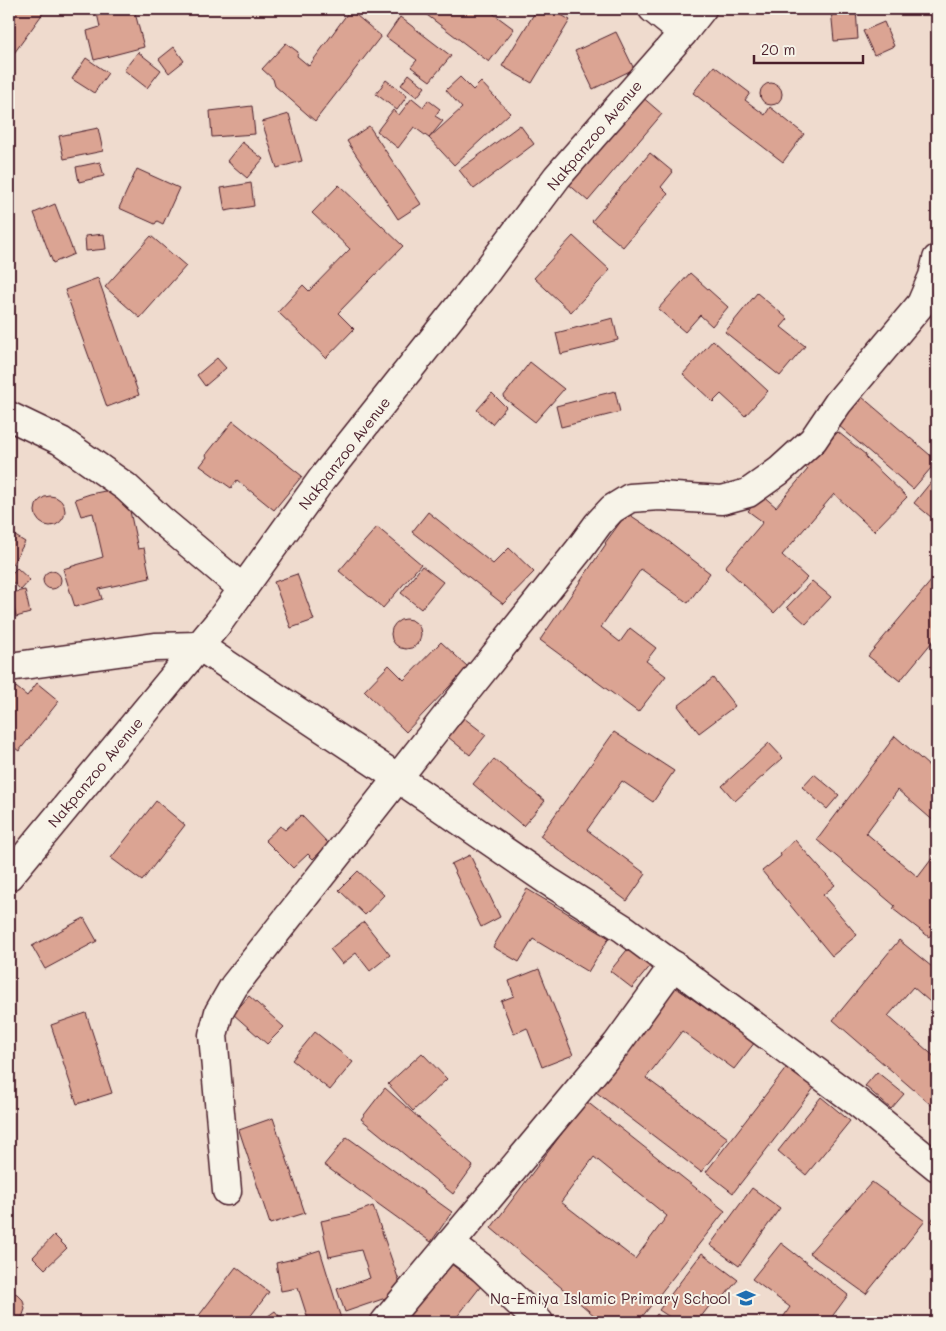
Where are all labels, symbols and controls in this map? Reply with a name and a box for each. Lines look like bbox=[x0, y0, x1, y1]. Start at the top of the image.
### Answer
scale bar bbox=[754, 32, 862, 64]
text: 20 m bbox=[761, 39, 795, 59]
street label: Nakpanzoo Avenue bbox=[542, 76, 646, 194]
street label: Nakpanzoo Avenue bbox=[294, 392, 394, 514]
street label: Nakpanzoo Avenue bbox=[43, 713, 147, 831]
school or university icon: Na-Emiya Islamic Primary School bbox=[735, 1287, 757, 1309]
place label: Na-Emiya Islamic Primary School bbox=[490, 1288, 731, 1308]

